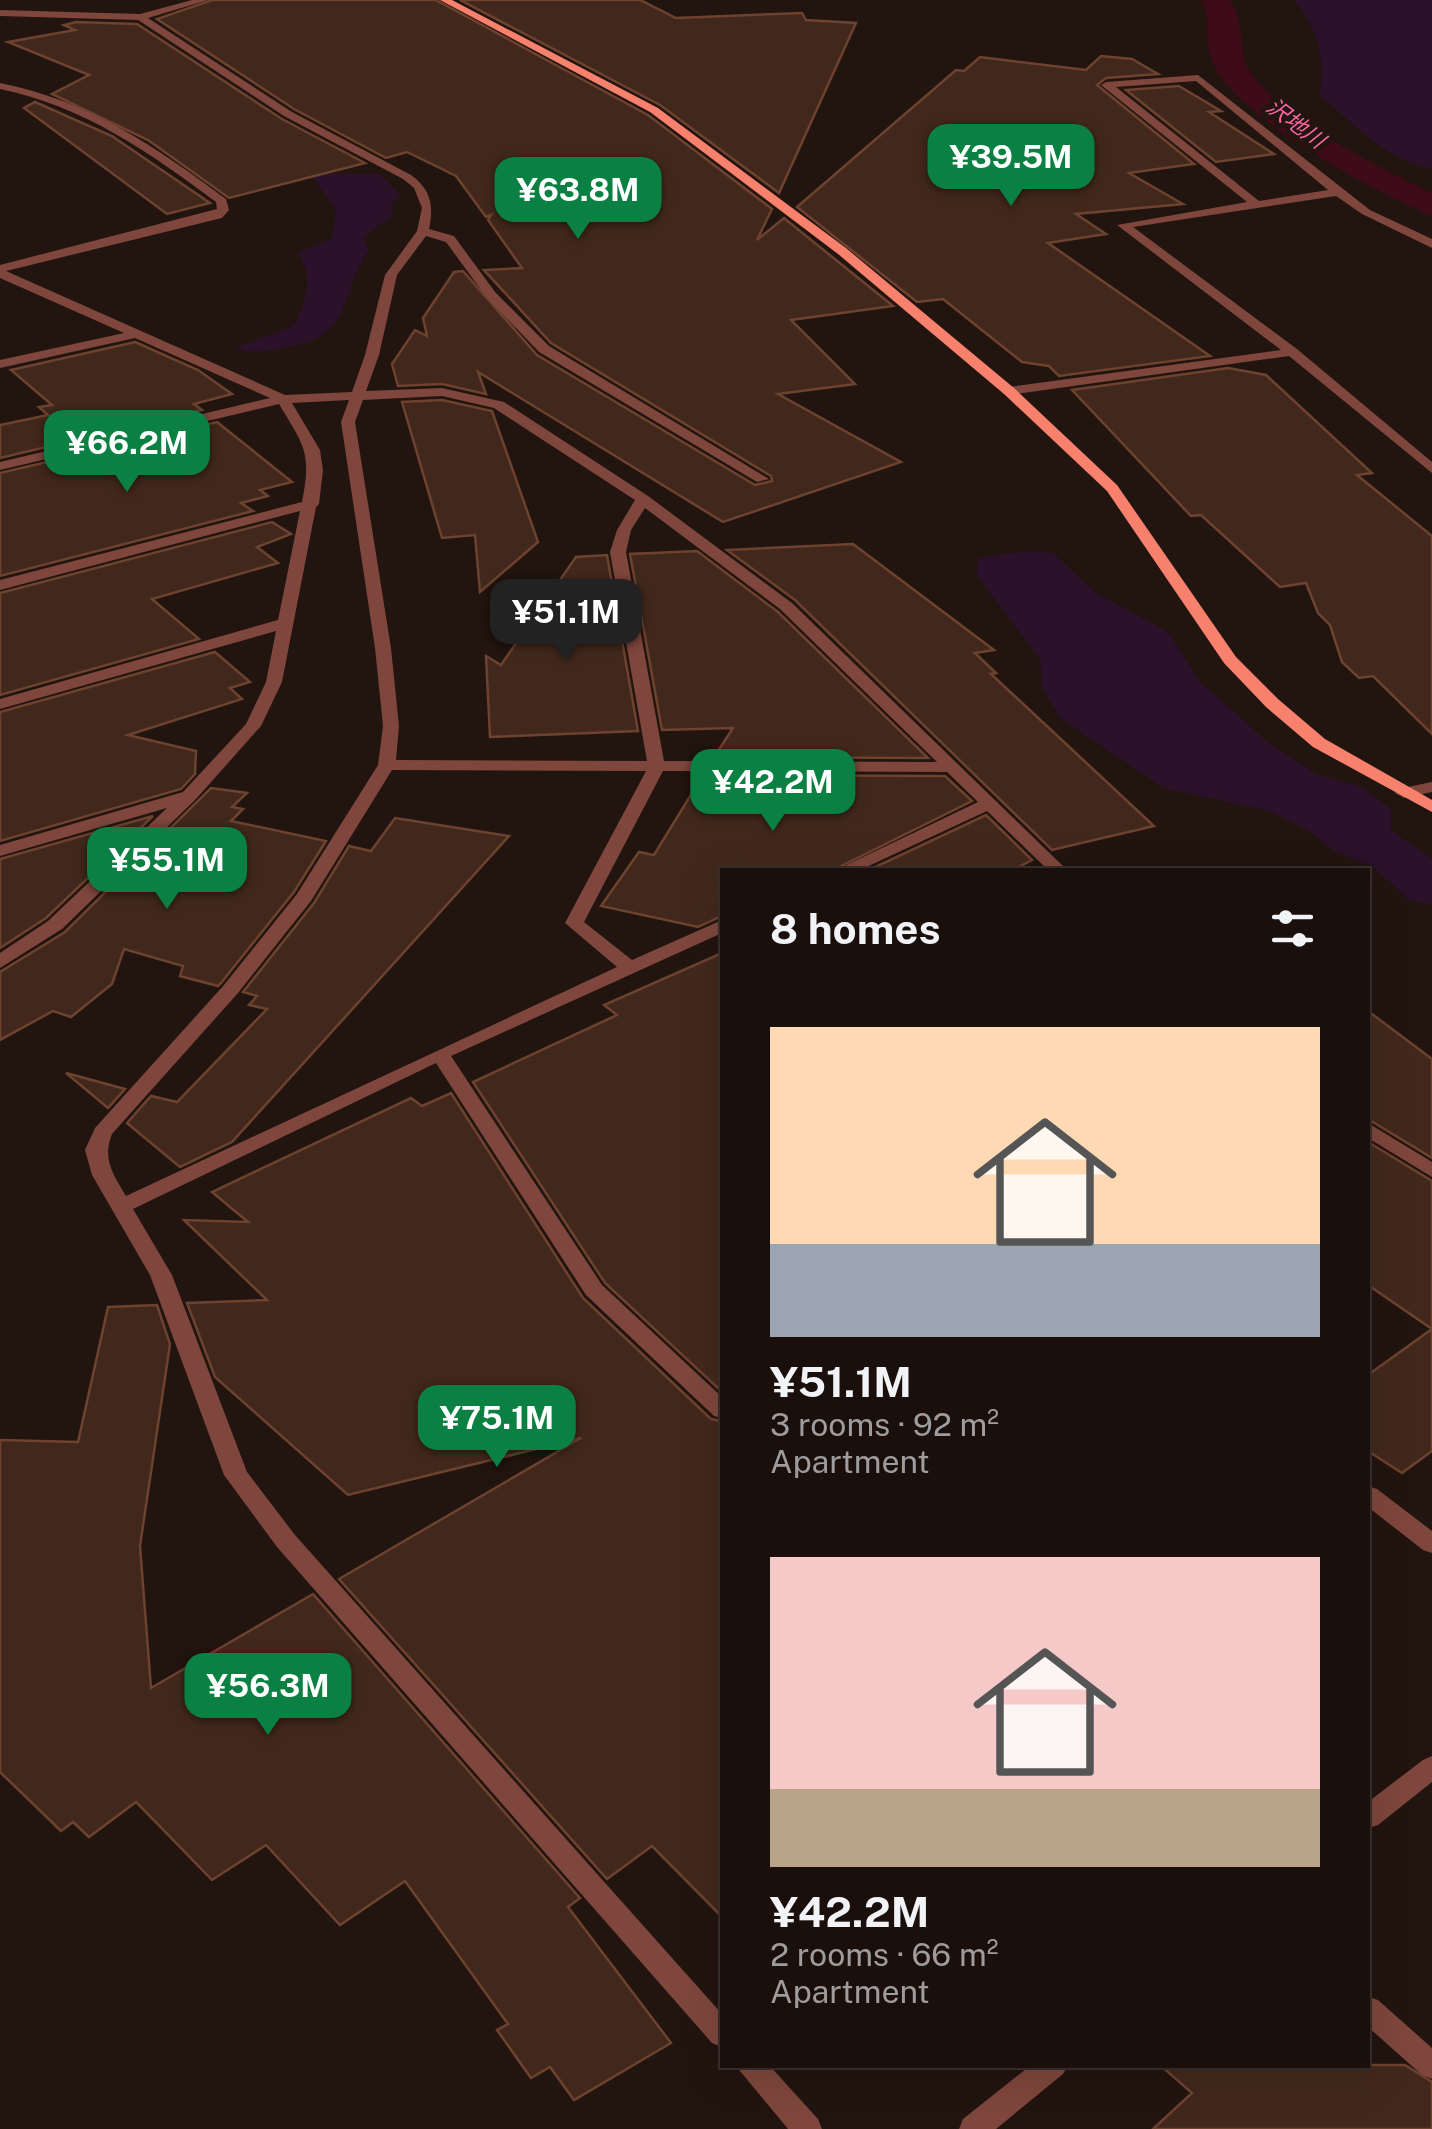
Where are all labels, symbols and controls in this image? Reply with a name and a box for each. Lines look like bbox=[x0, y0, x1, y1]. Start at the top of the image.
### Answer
water label: 沢地川 bbox=[1262, 93, 1332, 154]
pin: ¥39.5M bbox=[930, 124, 1092, 209]
text: ¥39.5M bbox=[950, 138, 1072, 175]
pin: ¥63.8M bbox=[497, 157, 659, 242]
text: ¥63.8M bbox=[517, 171, 639, 208]
pin: ¥66.2M bbox=[46, 410, 208, 495]
text: ¥66.2M bbox=[66, 424, 188, 461]
pin: ¥51.1M bbox=[485, 579, 647, 664]
text: ¥51.1M bbox=[512, 593, 620, 630]
pin: ¥42.2M bbox=[692, 749, 854, 834]
text: ¥42.2M bbox=[712, 763, 834, 800]
pin: ¥55.1M bbox=[86, 827, 248, 912]
text: ¥55.1M bbox=[109, 841, 225, 878]
icon: filters bbox=[1265, 901, 1320, 956]
text: 8 homes bbox=[770, 904, 941, 953]
icon: home bbox=[955, 1092, 1135, 1272]
text: ¥51.1M bbox=[770, 1357, 912, 1406]
pin: ¥75.1M bbox=[416, 1385, 578, 1470]
text: ¥75.1M bbox=[440, 1399, 554, 1436]
text: 3 rooms · 92 m² bbox=[770, 1406, 999, 1443]
text: Apartment bbox=[770, 1443, 930, 1480]
icon: home bbox=[955, 1622, 1135, 1802]
pin: ¥56.3M bbox=[187, 1653, 349, 1738]
text: ¥56.3M bbox=[206, 1667, 330, 1704]
text: ¥42.2M bbox=[770, 1887, 929, 1936]
text: 2 rooms · 66 m² bbox=[770, 1936, 998, 1973]
text: Apartment bbox=[770, 1973, 930, 2010]

